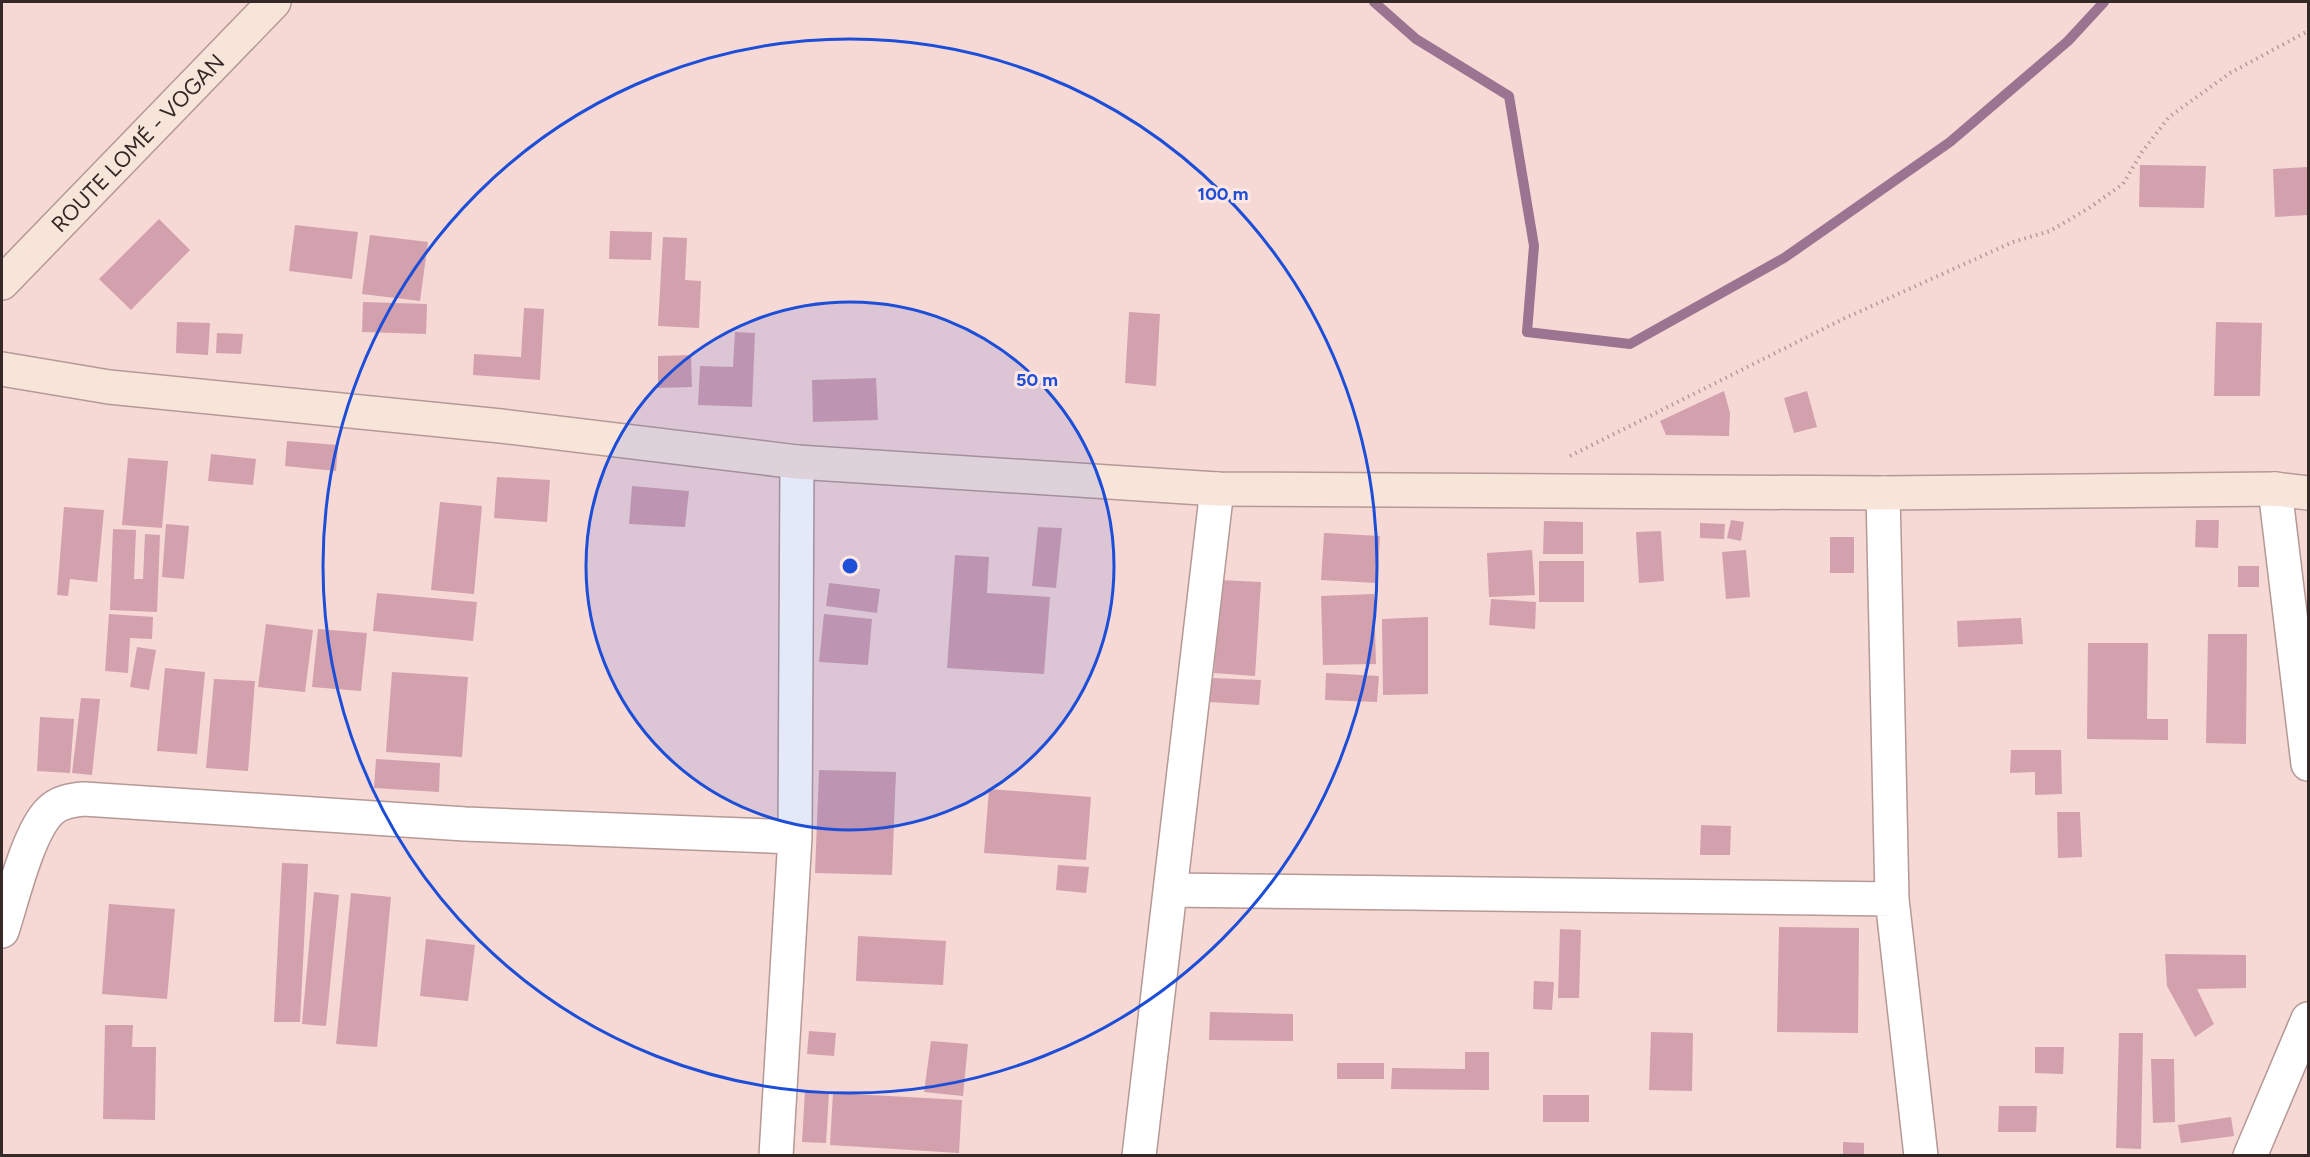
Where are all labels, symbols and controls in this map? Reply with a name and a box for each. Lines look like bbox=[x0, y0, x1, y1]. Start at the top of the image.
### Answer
street label: ROUTE LOMÉ - VOGAN bbox=[45, 48, 230, 238]
text: 100 m bbox=[1198, 183, 1248, 205]
text: 50 m bbox=[1016, 369, 1058, 391]
centre of rings bbox=[840, 556, 860, 576]

